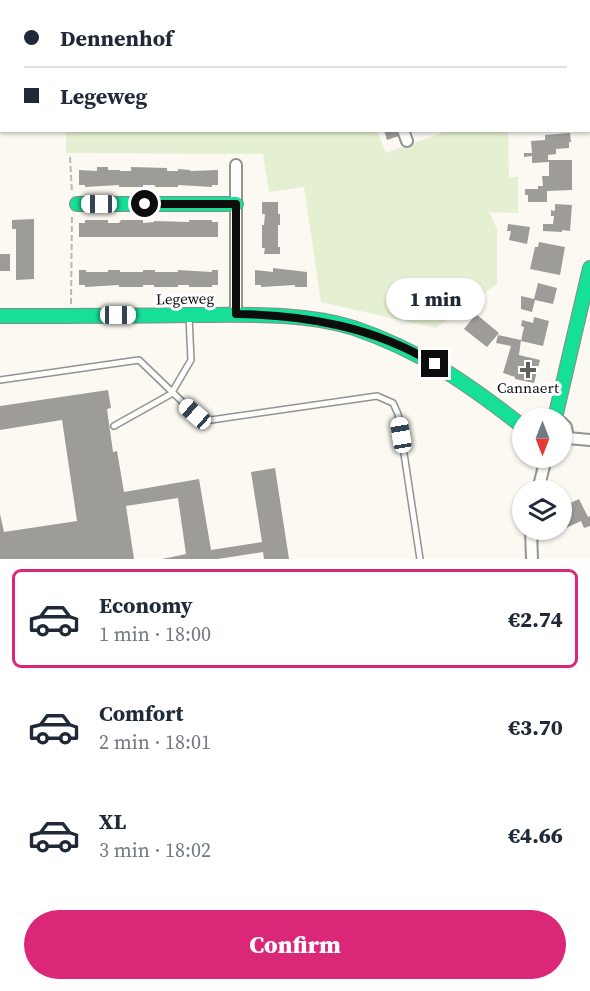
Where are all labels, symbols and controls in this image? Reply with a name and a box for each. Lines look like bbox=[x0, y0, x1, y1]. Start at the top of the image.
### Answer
text: Dennenhof bbox=[60, 23, 173, 53]
text: Legeweg bbox=[60, 81, 147, 111]
route start bbox=[131, 190, 158, 217]
car bbox=[81, 195, 117, 213]
callout: 1 min bbox=[386, 277, 484, 319]
text: 1 min bbox=[409, 285, 462, 313]
street label: Legeweg bbox=[156, 287, 215, 310]
car bbox=[100, 306, 136, 324]
route end bbox=[421, 350, 448, 377]
marker: Cannaert bbox=[521, 363, 535, 377]
place label: Cannaert bbox=[497, 377, 559, 398]
car bbox=[176, 395, 214, 433]
north arrow bbox=[512, 408, 572, 468]
map controls bbox=[512, 408, 572, 540]
car bbox=[389, 416, 413, 454]
button: layers bbox=[512, 480, 572, 540]
text: Economy bbox=[99, 590, 193, 620]
icon: car bbox=[27, 592, 81, 646]
text: €2.74 bbox=[508, 604, 563, 634]
text: 1 min · 18:00 bbox=[99, 620, 211, 648]
text: Comfort bbox=[99, 698, 183, 728]
icon: car bbox=[27, 700, 81, 754]
text: €3.70 bbox=[508, 712, 563, 742]
text: 2 min · 18:01 bbox=[99, 728, 211, 756]
text: XL bbox=[99, 806, 126, 836]
icon: car bbox=[27, 808, 81, 862]
text: €4.66 bbox=[508, 820, 563, 850]
text: 3 min · 18:02 bbox=[99, 836, 211, 864]
button: Confirm bbox=[24, 910, 566, 979]

